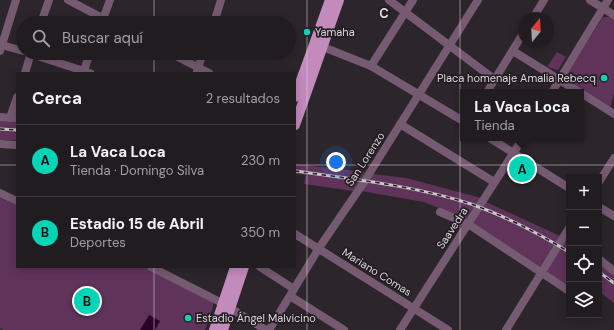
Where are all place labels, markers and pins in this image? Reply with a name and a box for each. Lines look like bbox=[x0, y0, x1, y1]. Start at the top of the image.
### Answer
place label: Yamaha bbox=[315, 25, 355, 39]
marker: Yamaha bbox=[302, 27, 312, 37]
place label: Placa homenaje Amalia Rebecq bbox=[437, 71, 596, 85]
marker: Placa homenaje Amalia Rebecq bbox=[599, 73, 609, 83]
pin: A bbox=[509, 154, 535, 184]
pin: B bbox=[74, 286, 100, 316]
place label: Estadio Ángel Malvicino bbox=[196, 311, 316, 325]
marker: Estadio Ángel Malvicino bbox=[183, 313, 193, 323]

